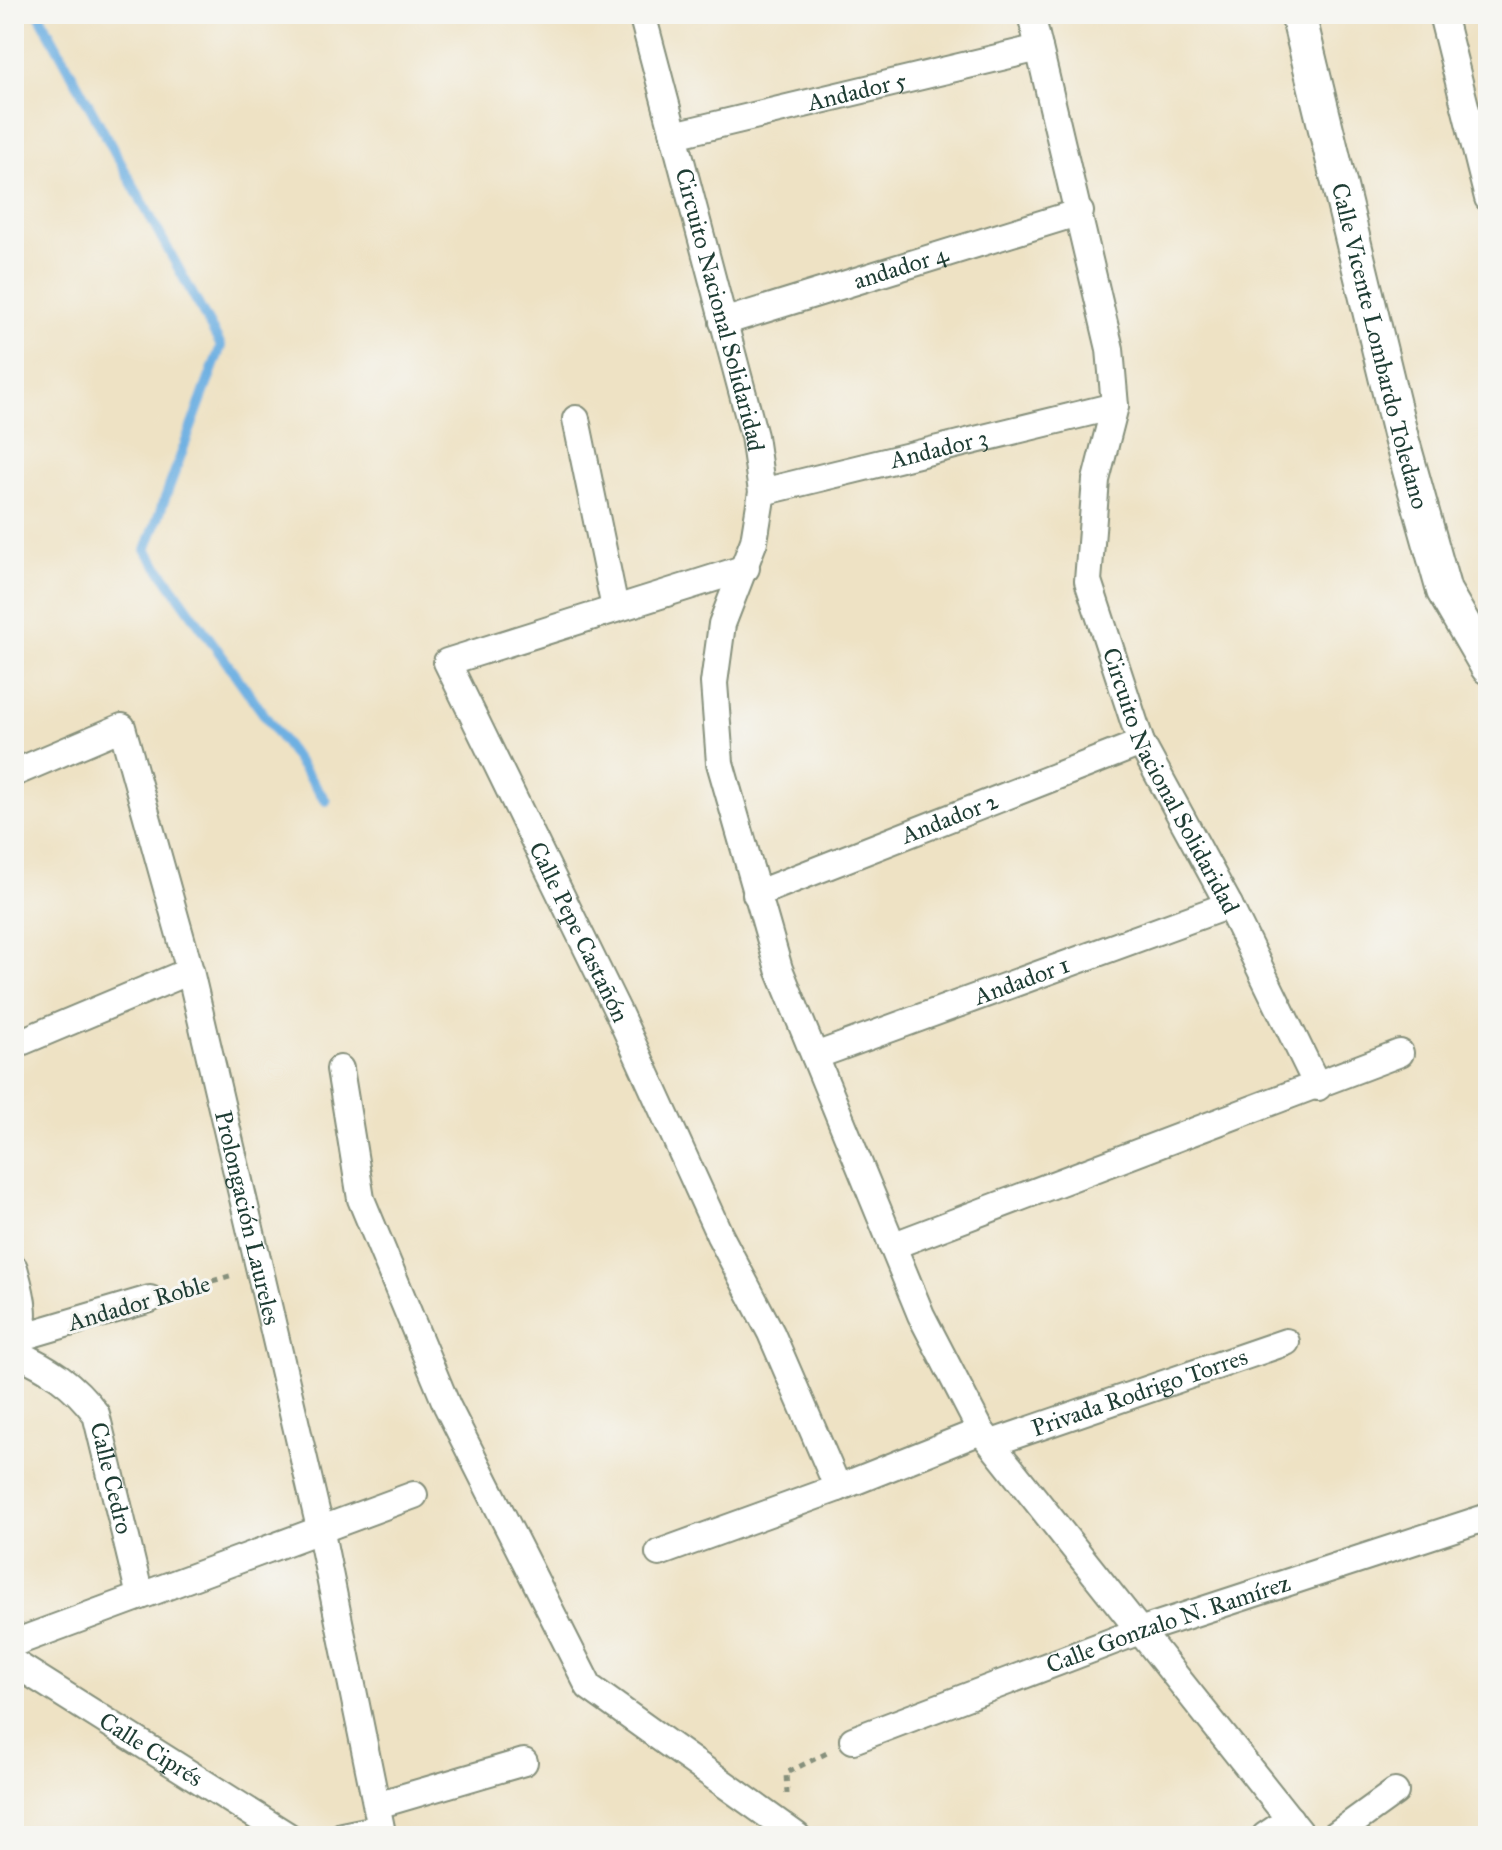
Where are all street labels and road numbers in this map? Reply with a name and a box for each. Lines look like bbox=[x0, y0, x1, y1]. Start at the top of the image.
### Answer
street label: Andador 5 bbox=[803, 65, 909, 118]
street label: Circuito Nacional Solidaridad bbox=[669, 165, 771, 453]
street label: Calle Vicente Lombardo Toledano bbox=[1325, 180, 1435, 513]
street label: andador 4 bbox=[850, 238, 952, 296]
street label: Andador 3 bbox=[886, 423, 991, 475]
street label: Circuito Nacional Solidaridad bbox=[1096, 644, 1246, 919]
street label: Andador 2 bbox=[896, 785, 1003, 851]
street label: Calle Pepe Castañón bbox=[522, 837, 636, 1027]
street label: Andador 1 bbox=[969, 950, 1073, 1012]
street label: Prolongación Laureles bbox=[208, 1107, 287, 1328]
street label: Andador Roble bbox=[63, 1268, 214, 1338]
street label: Privada Rodrigo Torres bbox=[1028, 1341, 1252, 1443]
street label: Calle Cedro bbox=[83, 1419, 139, 1537]
street label: Calle Gonzalo N. Ramírez bbox=[1042, 1568, 1294, 1680]
street label: Calle Ciprés bbox=[93, 1706, 208, 1793]

